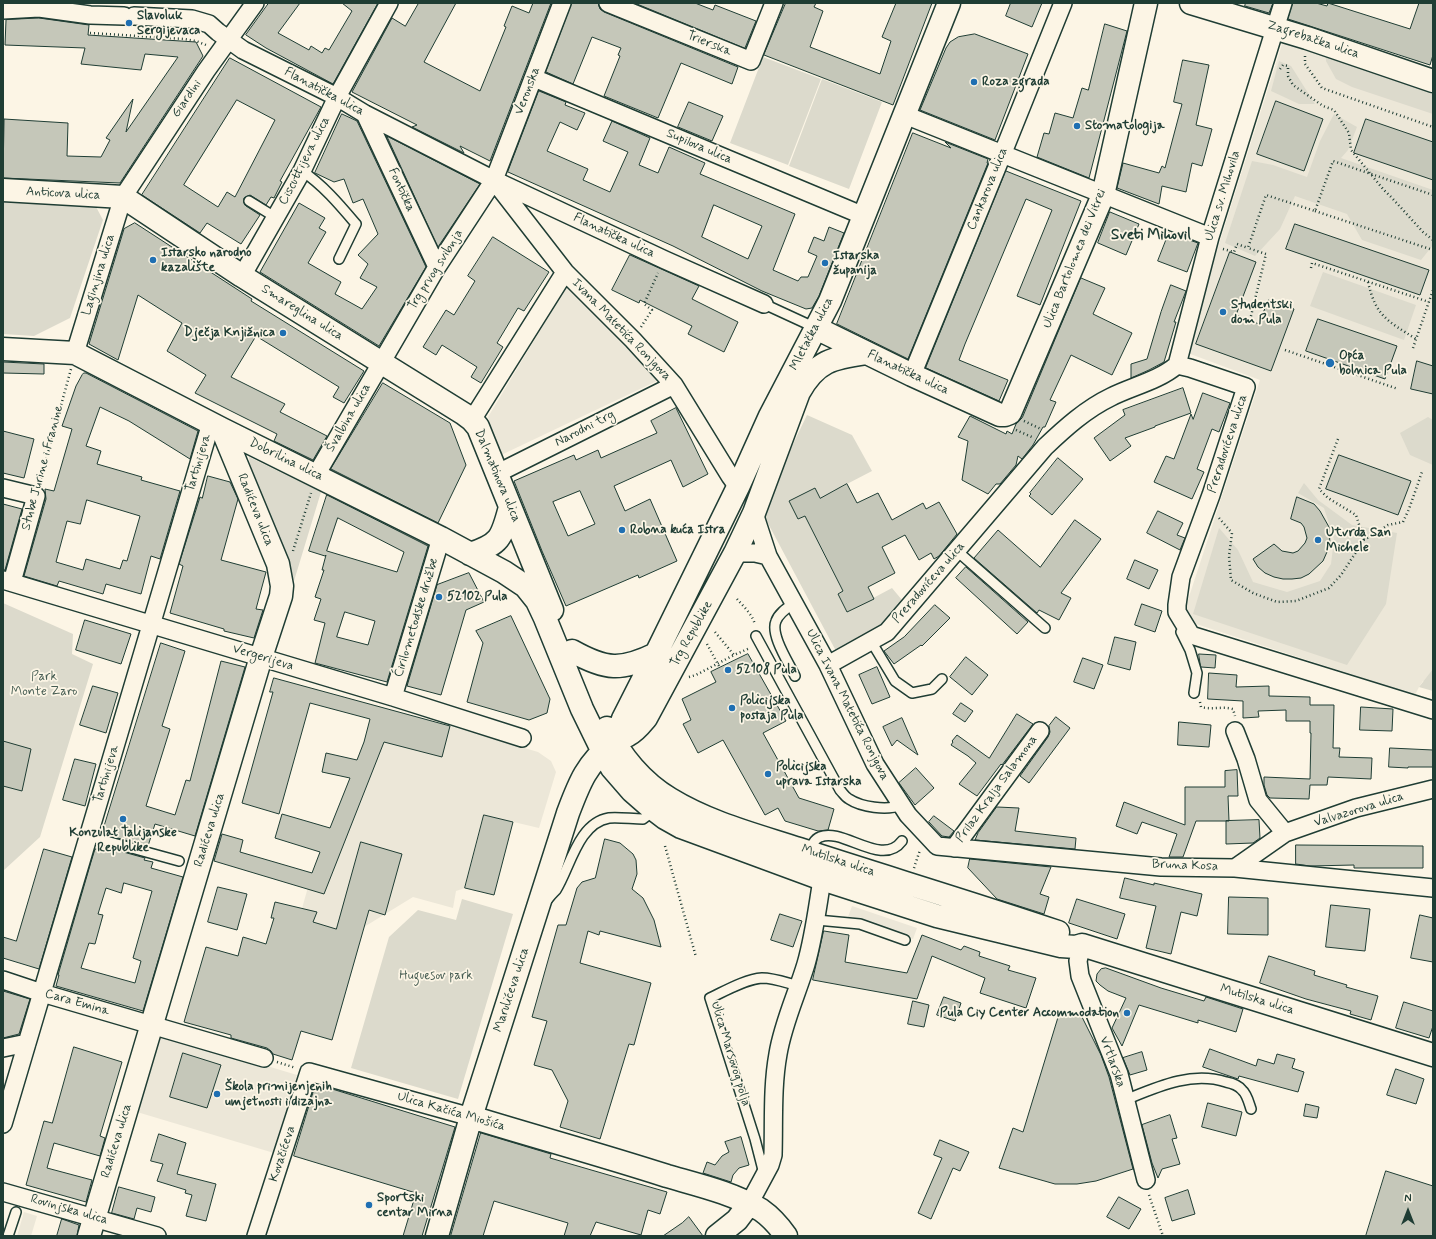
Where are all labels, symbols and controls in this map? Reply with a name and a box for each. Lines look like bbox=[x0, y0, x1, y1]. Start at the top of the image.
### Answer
place label: Slavoluk Sergijevaca bbox=[137, 8, 200, 39]
marker: Slavoluk Sergijevaca bbox=[124, 18, 134, 28]
street label: Zagrebačka ulica bbox=[1265, 18, 1361, 62]
street label: Trierska bbox=[684, 28, 734, 60]
street label: Flanatička ulica bbox=[281, 64, 367, 120]
street label: Veronska bbox=[512, 65, 544, 117]
place label: Roza zgrada bbox=[982, 74, 1050, 90]
street label: Giardini bbox=[169, 77, 205, 121]
marker: Roza zgrada bbox=[969, 77, 979, 87]
street label: Ciscuttijeva ulica bbox=[276, 114, 334, 208]
place label: Stomatologija bbox=[1085, 118, 1164, 134]
marker: Stomatologija bbox=[1072, 121, 1082, 131]
street label: Supilova ulica bbox=[664, 126, 734, 168]
street label: Cankarova ulica bbox=[964, 145, 1012, 233]
street label: Ulica sv. Mihovila bbox=[1202, 149, 1244, 243]
street label: Fontička bbox=[384, 166, 418, 214]
street label: Anticova ulica bbox=[25, 184, 101, 204]
street label: Ulica Bartolomea dei Vitrei bbox=[1040, 187, 1110, 331]
street label: Flanatička ulica bbox=[571, 210, 657, 262]
street label: Trg prvog svibnja bbox=[405, 227, 467, 313]
district label: Sveti Mihovil bbox=[1111, 227, 1191, 245]
street label: Laginjina ulica bbox=[79, 232, 119, 318]
place label: Istarsko narodno kazalište bbox=[161, 245, 252, 276]
place label: Istarska županija bbox=[833, 248, 879, 279]
marker: Istarsko narodno kazalište bbox=[148, 255, 158, 265]
marker: Istarska županija bbox=[820, 258, 830, 268]
street label: Ivana Matetića Ronjgova bbox=[568, 276, 674, 384]
street label: Smareglina ulica bbox=[258, 282, 346, 344]
street label: Mletačka ulica bbox=[787, 295, 837, 373]
place label: Studentski dom Pula bbox=[1231, 297, 1292, 328]
marker: Studentski dom Pula bbox=[1218, 307, 1228, 317]
place label: Dječja Knjižnica bbox=[184, 325, 275, 341]
marker: Dječja Knjižnica bbox=[278, 328, 288, 338]
street label: Flanatička ulica bbox=[865, 347, 951, 399]
place label: Opća bolnica Pula bbox=[1339, 348, 1407, 379]
marker: Opća bolnica Pula bbox=[1324, 357, 1336, 369]
street label: Švalbina ulica bbox=[323, 381, 375, 455]
street label: Preradovićeva ulica bbox=[1205, 393, 1251, 495]
street label: Stube Jurine i Franine bbox=[19, 404, 67, 532]
street label: Narodni trg bbox=[553, 407, 617, 451]
street label: Dalmatinova ulica bbox=[470, 427, 524, 525]
street label: Tartinijeva bbox=[183, 432, 215, 494]
street label: Dobrilina ulica bbox=[246, 435, 326, 485]
street label: Radićeva ulica bbox=[233, 471, 277, 549]
place label: Robna kuća Istra bbox=[630, 522, 725, 538]
marker: Robna kuća Istra bbox=[617, 525, 627, 535]
place label: Utvrda San Michele bbox=[1326, 525, 1391, 556]
marker: Utvrda San Michele bbox=[1313, 535, 1323, 545]
street label: Preradovićeva ulica bbox=[889, 539, 969, 627]
street label: Ćirilometodske družbe bbox=[391, 556, 443, 680]
place label: 52102 Pula bbox=[447, 589, 508, 605]
marker: 52102 Pula bbox=[434, 592, 444, 602]
street label: Trg Republike bbox=[668, 598, 716, 670]
street label: Ulica Ivana Matetića Ronjgova bbox=[802, 627, 892, 783]
street label: Vergerijeva bbox=[231, 641, 295, 675]
place label: 52108 Pula bbox=[736, 662, 797, 678]
marker: 52108 Pula bbox=[723, 665, 733, 675]
park label: Park Monte Zaro bbox=[11, 669, 77, 700]
place label: Policijska postaja Pula bbox=[740, 693, 803, 724]
marker: Policijska postaja Pula bbox=[727, 703, 737, 713]
street label: Prilaz Kralja Salamona bbox=[953, 732, 1041, 846]
street label: Tartinijeva bbox=[91, 743, 123, 805]
place label: Policijska uprava Istarska bbox=[776, 759, 862, 790]
marker: Policijska uprava Istarska bbox=[763, 769, 773, 779]
street label: Valvazorova ulica bbox=[1312, 789, 1406, 831]
street label: Radićeva ulica bbox=[191, 791, 229, 869]
marker: Konzulat Talijanske Republike bbox=[118, 814, 128, 824]
place label: Konzulat Talijanske Republike bbox=[69, 825, 177, 856]
street label: Mutilska ulica bbox=[799, 842, 877, 880]
street label: Bruna Kosa bbox=[1152, 857, 1218, 875]
street label: Marulićeva ulica bbox=[491, 946, 533, 1034]
park label: Huguesov park bbox=[399, 968, 473, 984]
street label: Mutilska ulica bbox=[1218, 981, 1296, 1019]
street label: Cara Emina bbox=[43, 986, 111, 1020]
street label: Ulica Marsovog polja bbox=[707, 1000, 753, 1108]
place label: Pula Ciy Center Accommodation bbox=[940, 1005, 1119, 1021]
marker: Pula Ciy Center Accommodation bbox=[1122, 1008, 1132, 1018]
street label: Vrtlarska bbox=[1096, 1034, 1128, 1090]
place label: Škola primijenjenih umjetnosti i dizajna bbox=[225, 1079, 332, 1110]
marker: Škola primijenjenih umjetnosti i dizajna bbox=[212, 1089, 222, 1099]
street label: Ulica Kačića Miošića bbox=[395, 1089, 507, 1135]
street label: Radićeva ulica bbox=[98, 1102, 136, 1180]
street label: Kovačićeva bbox=[267, 1124, 299, 1184]
place label: Sportski centar Mirna bbox=[377, 1190, 453, 1221]
north arrow bbox=[1388, 1191, 1428, 1231]
street label: Rovinjska ulica bbox=[29, 1192, 109, 1228]
text: N bbox=[1404, 1192, 1412, 1206]
marker: Sportski centar Mirna bbox=[364, 1200, 374, 1210]

